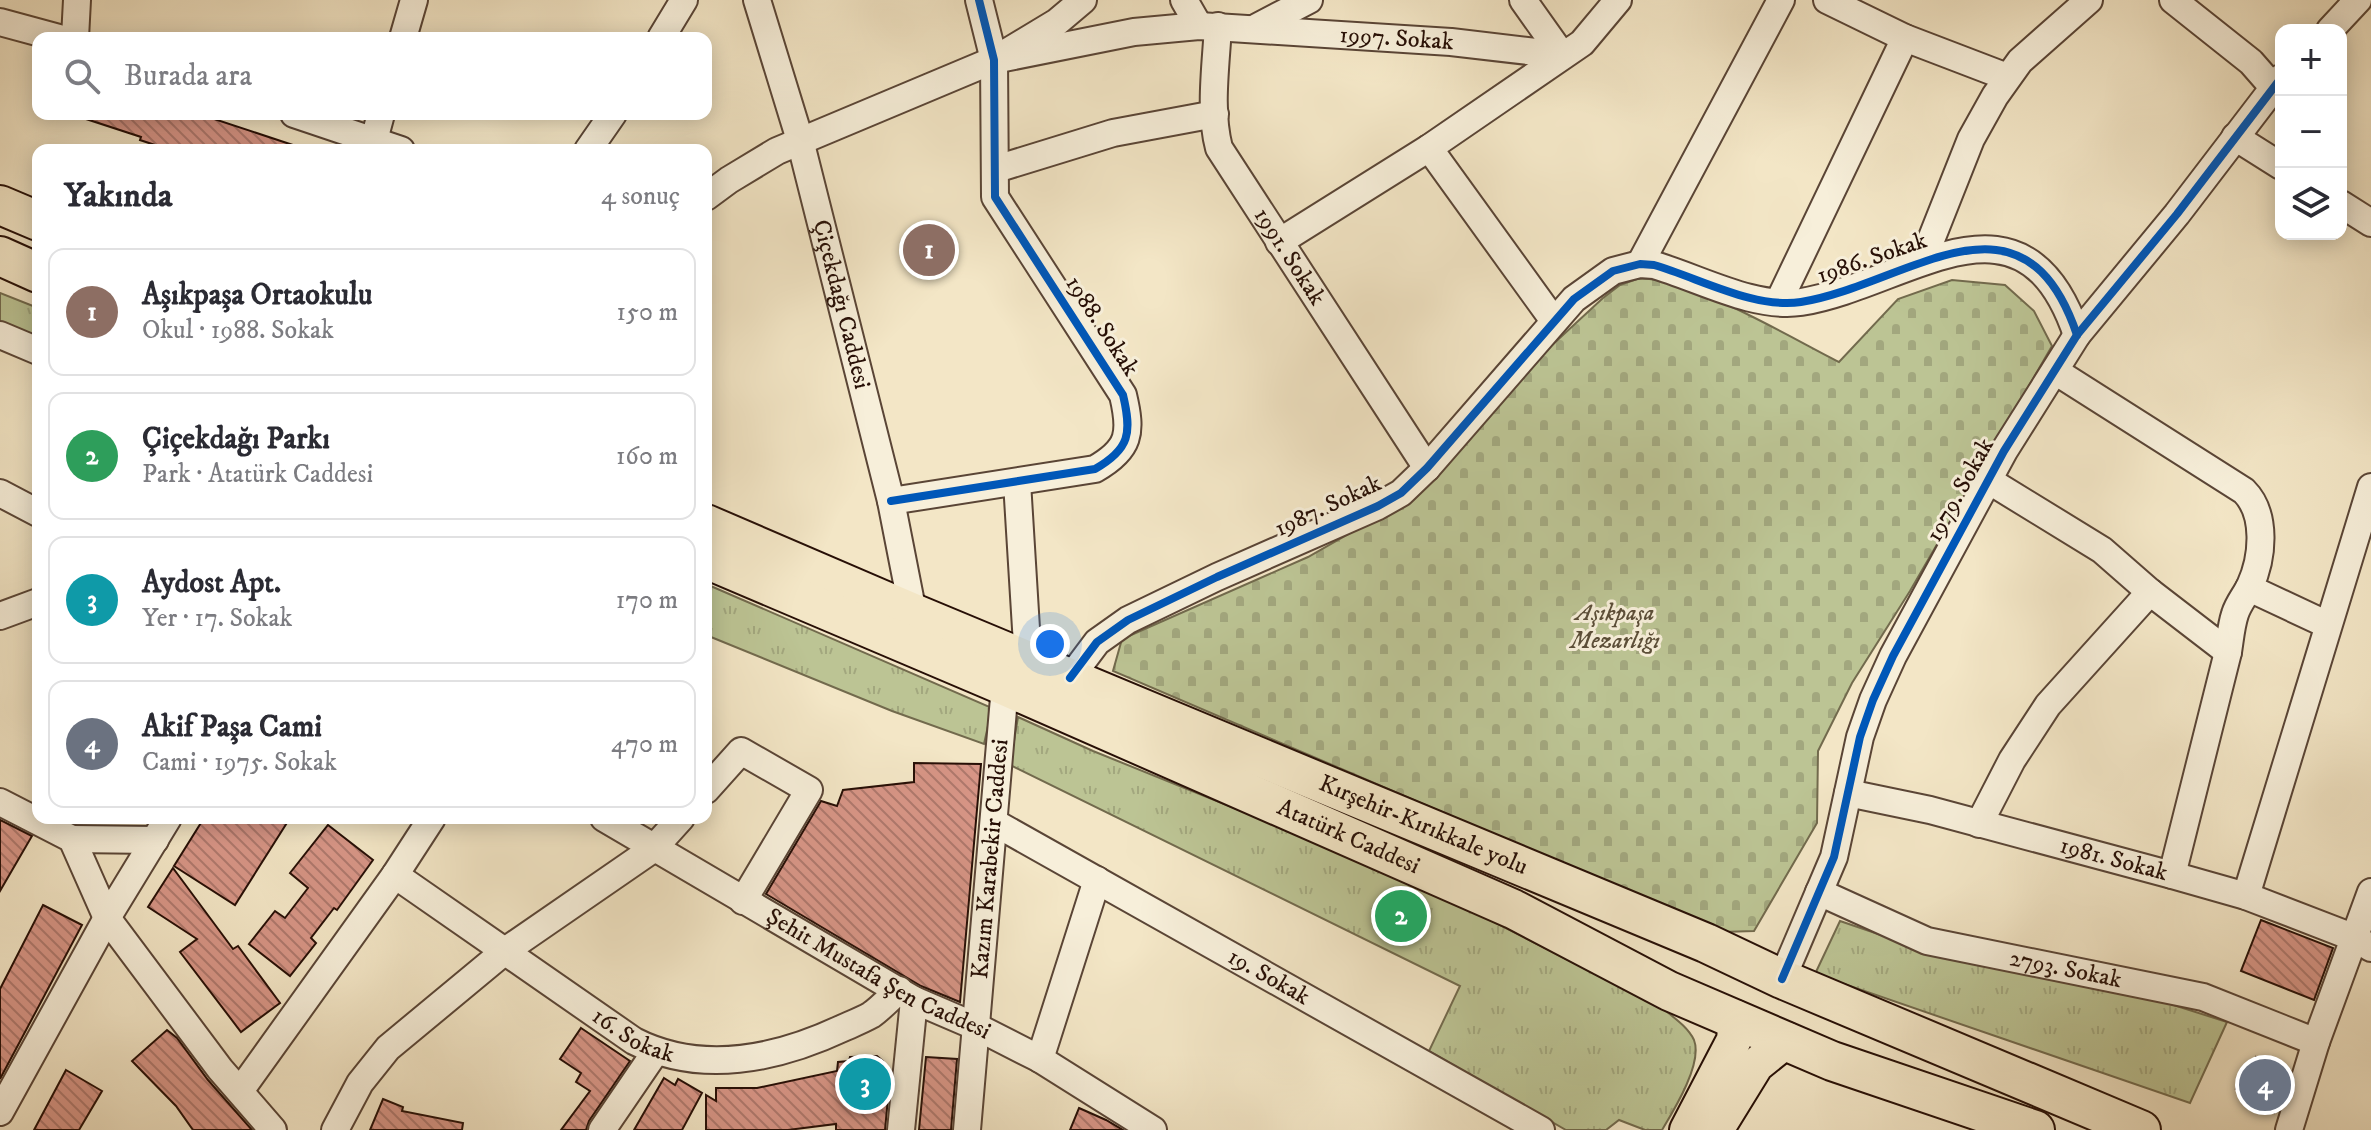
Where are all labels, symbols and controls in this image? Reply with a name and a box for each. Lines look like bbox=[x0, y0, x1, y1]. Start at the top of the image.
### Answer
street label: 1997. Sokak bbox=[1339, 20, 1455, 57]
map controls bbox=[2275, 24, 2347, 240]
button: + bbox=[2275, 24, 2347, 96]
search box bbox=[32, 32, 712, 120]
icon: search bbox=[60, 54, 104, 98]
text: Burada ara bbox=[124, 58, 252, 95]
button: − bbox=[2275, 96, 2347, 168]
button: layers bbox=[2275, 168, 2347, 240]
text: Yakında bbox=[64, 175, 172, 217]
text: 4 sonuç bbox=[601, 180, 680, 213]
street label: 1991. Sokak bbox=[1247, 202, 1332, 311]
street label: Çiçekdağı Caddesi bbox=[806, 217, 877, 392]
pin: 1 bbox=[903, 220, 955, 280]
street label: 1986. Sokak bbox=[1813, 225, 1931, 291]
street label: 1988. Sokak bbox=[1058, 270, 1146, 382]
text: Aşıkpaşa Ortaokulu bbox=[142, 277, 372, 314]
text: 1 bbox=[87, 296, 97, 329]
text: 150 m bbox=[617, 296, 678, 329]
text: Okul · 1988. Sokak bbox=[142, 314, 334, 347]
text: Çiçekdağı Parkı bbox=[142, 421, 330, 458]
street label: 1979. Sokak bbox=[1919, 433, 2001, 547]
text: 2 bbox=[86, 440, 98, 473]
text: 160 m bbox=[616, 440, 678, 473]
text: Park · Atatürk Caddesi bbox=[142, 458, 373, 491]
street label: 1987. Sokak bbox=[1270, 468, 1386, 544]
text: Aydost Apt. bbox=[142, 565, 281, 602]
text: 3 bbox=[87, 584, 97, 617]
text: 170 m bbox=[616, 584, 678, 617]
park label: Aşıkpaşa Mezarlığı bbox=[1568, 598, 1660, 656]
text: Yer · 17. Sokak bbox=[142, 602, 292, 635]
your location bbox=[1030, 624, 1070, 664]
text: Akif Paşa Cami bbox=[142, 709, 322, 746]
text: 4 bbox=[85, 728, 99, 761]
text: 470 m bbox=[611, 728, 678, 761]
street label: Kazım Karabekir Caddesi bbox=[965, 738, 1015, 980]
text: Cami · 1975. Sokak bbox=[142, 746, 337, 779]
street label: Kırşehir-Kırıkkale yolu bbox=[1314, 769, 1532, 882]
street label: Atatürk Caddesi bbox=[1273, 792, 1424, 881]
street label: 1981. Sokak bbox=[2056, 831, 2171, 888]
pin: 2 bbox=[1375, 886, 1427, 946]
street label: Şehit Mustafa Şen Caddesi bbox=[761, 902, 996, 1046]
street label: 19. Sokak bbox=[1222, 942, 1315, 1012]
street label: 2793. Sokak bbox=[2007, 943, 2124, 995]
street label: 16. Sokak bbox=[586, 1001, 677, 1070]
pin: 3 bbox=[839, 1054, 891, 1114]
pin: 4 bbox=[2239, 1055, 2291, 1115]

